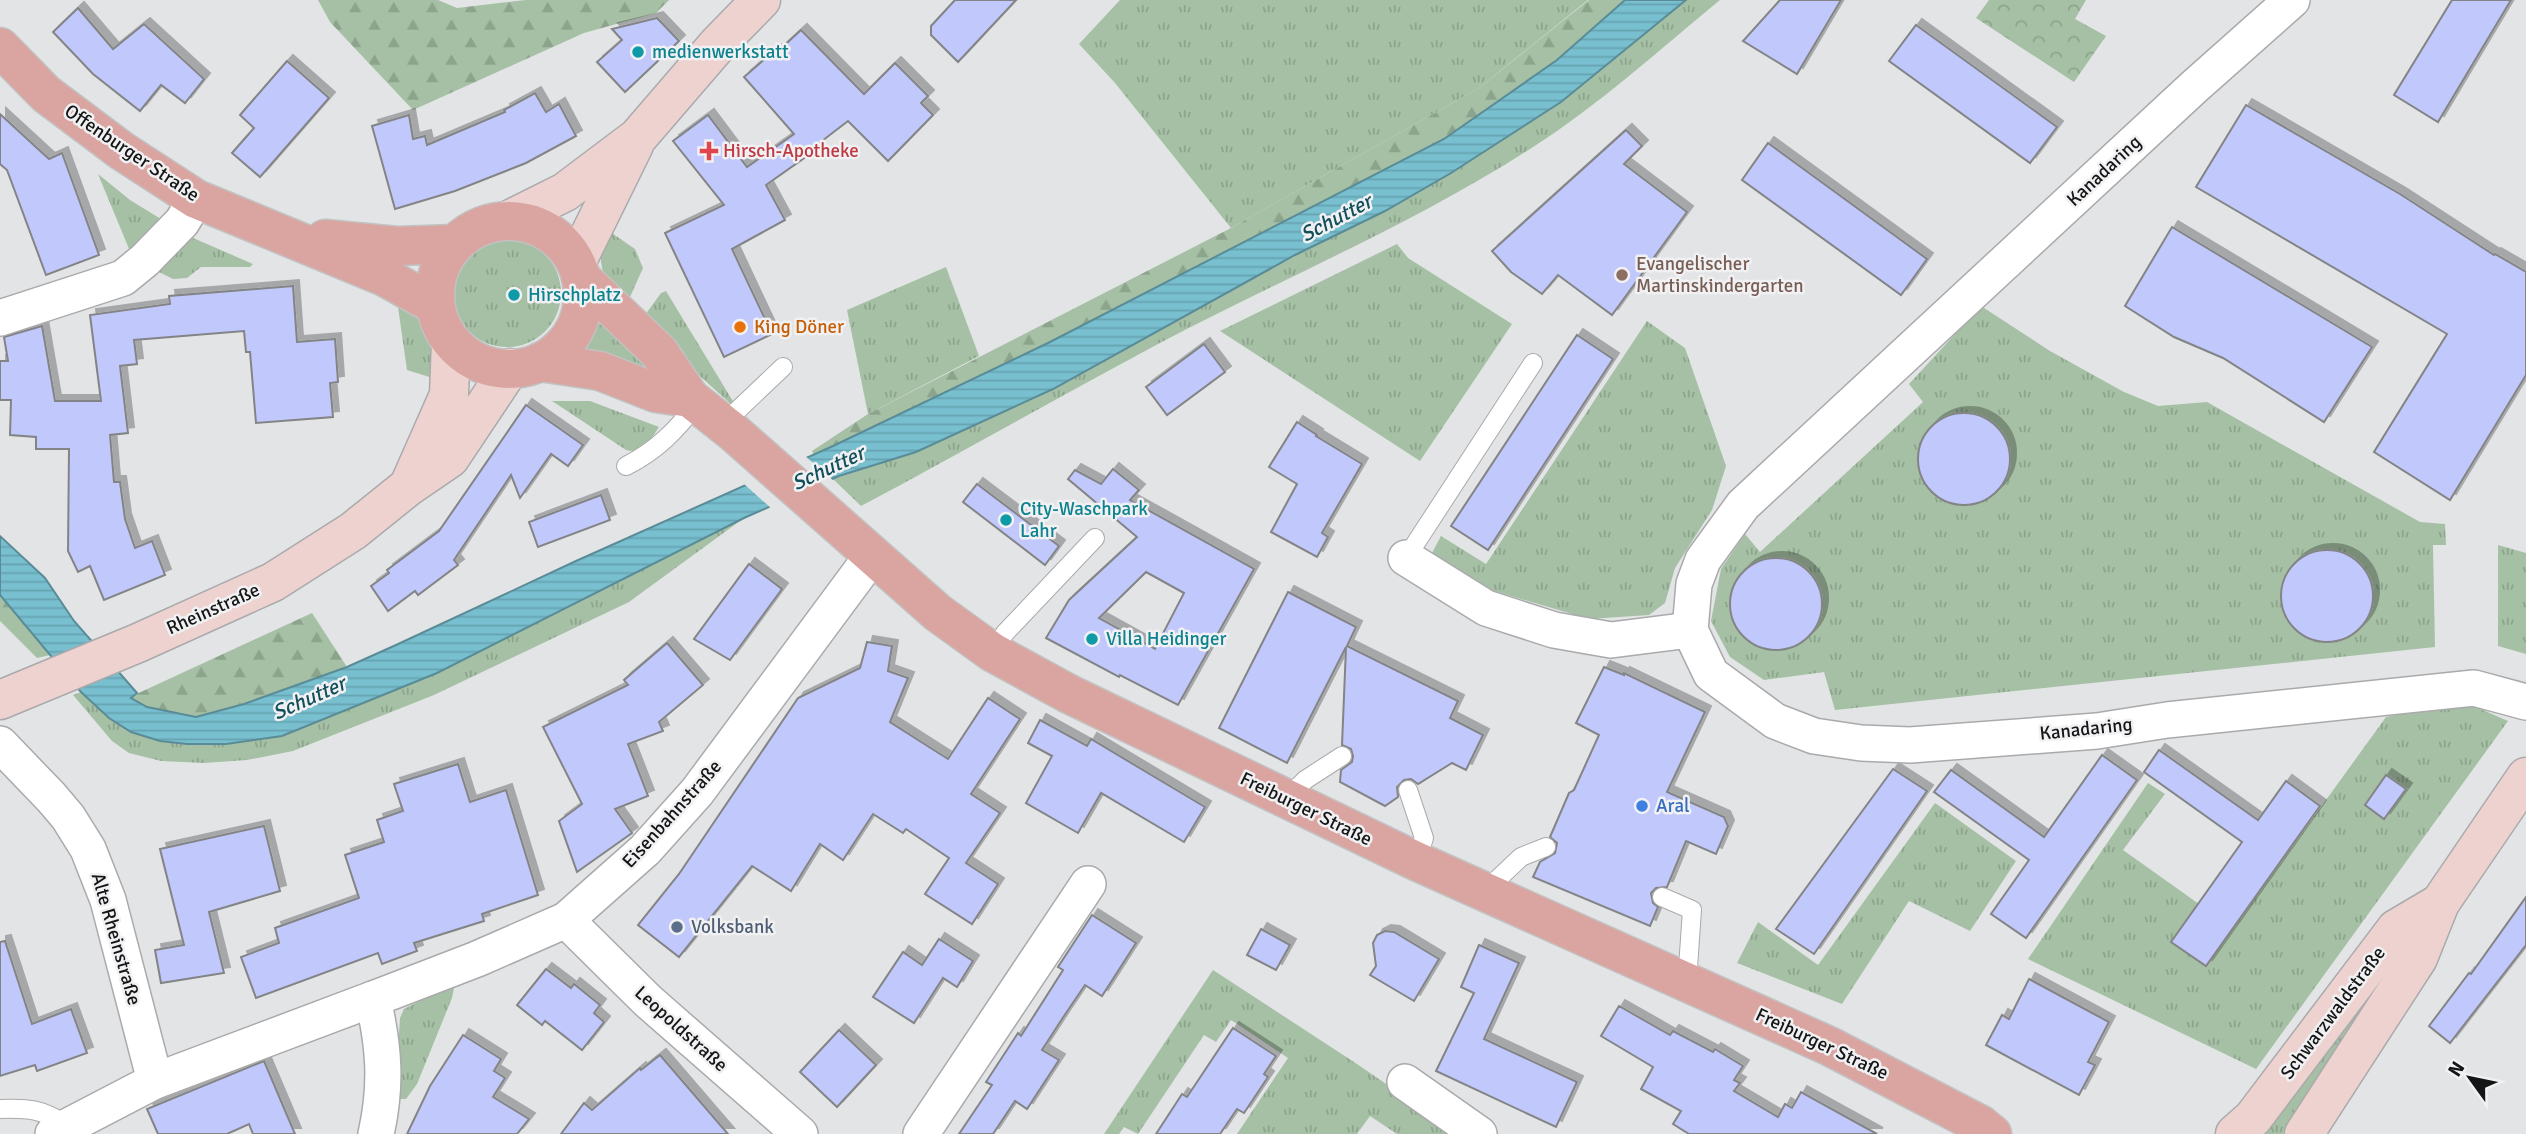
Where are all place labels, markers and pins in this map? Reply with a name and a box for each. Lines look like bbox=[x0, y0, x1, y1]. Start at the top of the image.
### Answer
place label: medienwerkstatt bbox=[652, 40, 789, 64]
marker: medienwerkstatt bbox=[630, 44, 646, 60]
place label: Hirsch-Apotheke bbox=[723, 139, 859, 163]
marker: Hirsch-Apotheke bbox=[701, 143, 717, 159]
place label: Evangelischer Martinskindergarten bbox=[1636, 252, 1804, 298]
marker: Evangelischer Martinskindergarten bbox=[1614, 267, 1630, 283]
place label: Hirschplatz bbox=[528, 283, 621, 307]
marker: Hirschplatz bbox=[506, 287, 522, 303]
place label: King Döner bbox=[754, 315, 844, 339]
marker: King Döner bbox=[732, 319, 748, 335]
place label: City-Waschpark Lahr bbox=[1020, 497, 1148, 543]
marker: City-Waschpark Lahr bbox=[998, 512, 1014, 528]
place label: Villa Heidinger bbox=[1106, 627, 1226, 651]
marker: Villa Heidinger bbox=[1084, 631, 1100, 647]
place label: Aral bbox=[1656, 794, 1690, 818]
marker: Aral bbox=[1634, 798, 1650, 814]
place label: Volksbank bbox=[691, 915, 774, 939]
marker: Volksbank bbox=[669, 919, 685, 935]

